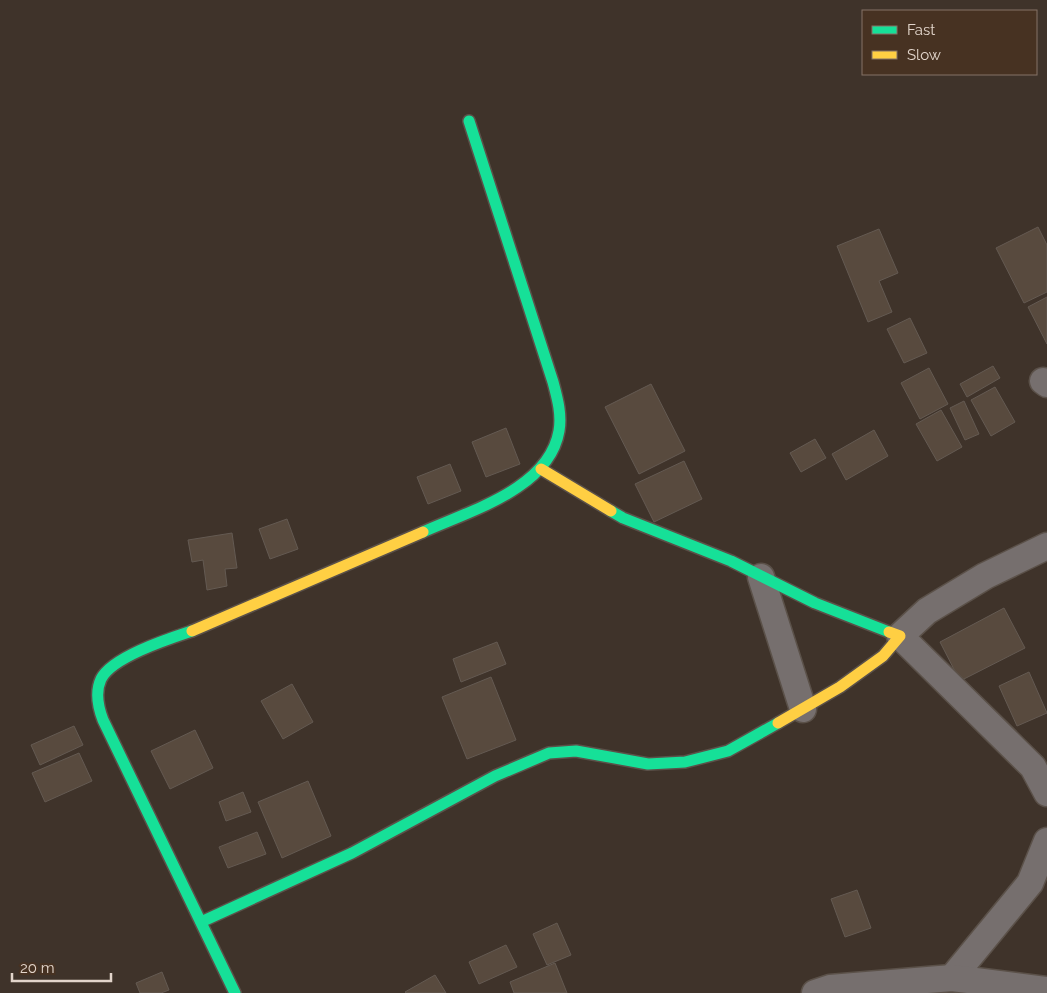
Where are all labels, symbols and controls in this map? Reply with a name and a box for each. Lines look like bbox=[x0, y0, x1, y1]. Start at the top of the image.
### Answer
legend bbox=[862, 10, 1037, 75]
text: Fast bbox=[907, 21, 935, 39]
text: Slow bbox=[907, 46, 941, 64]
scale bar bbox=[12, 950, 111, 982]
text: 20 m bbox=[20, 959, 55, 977]

